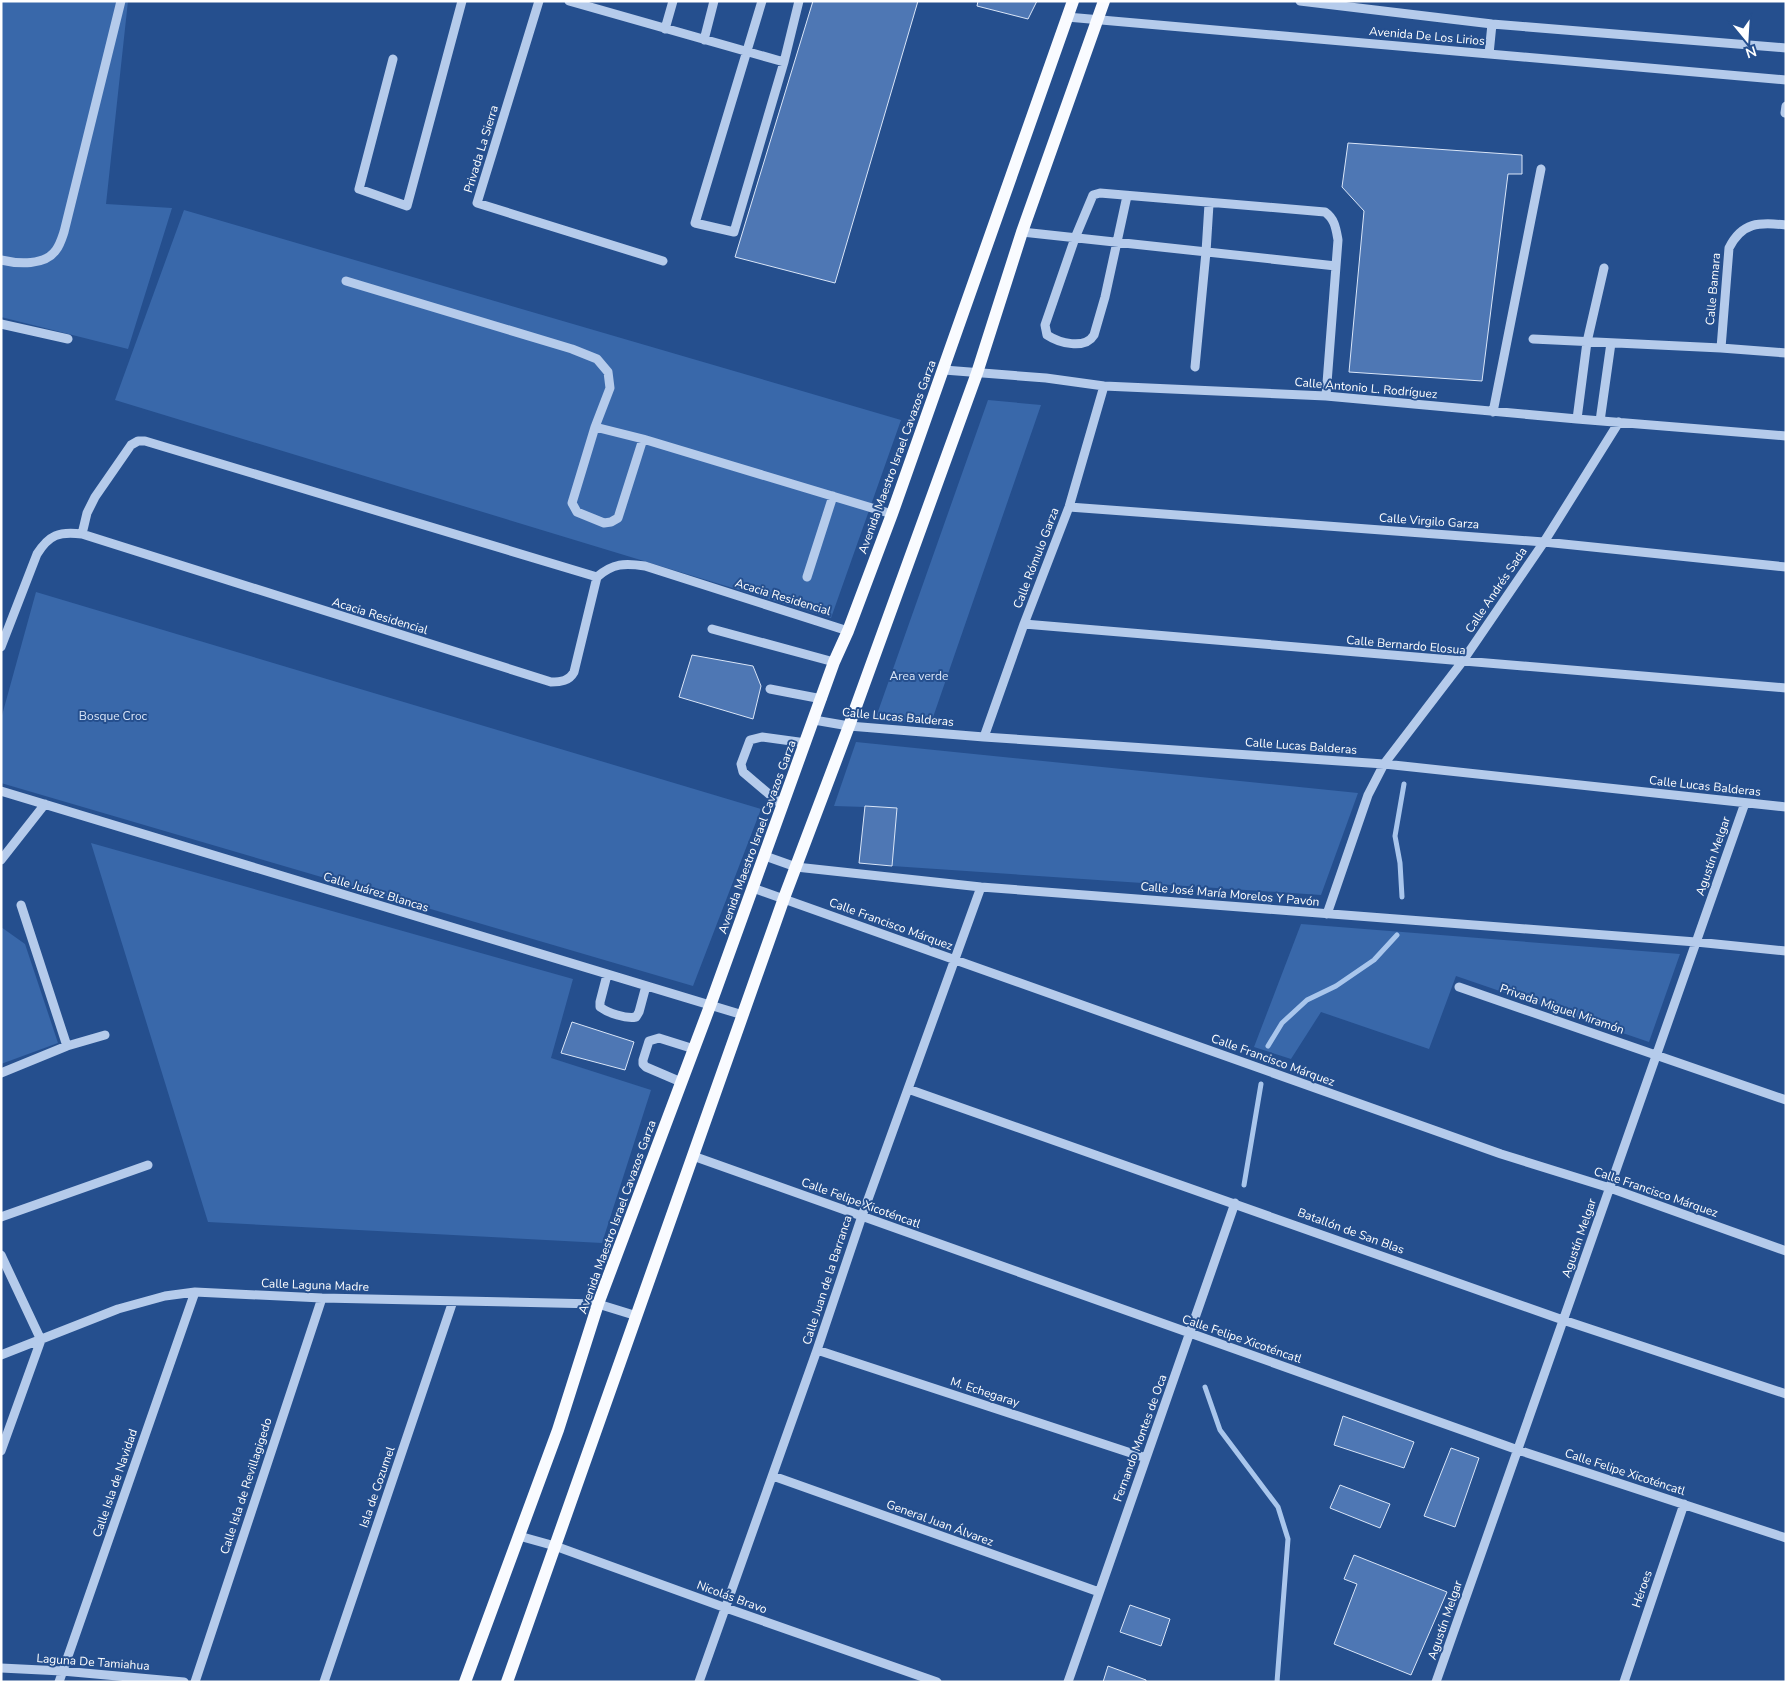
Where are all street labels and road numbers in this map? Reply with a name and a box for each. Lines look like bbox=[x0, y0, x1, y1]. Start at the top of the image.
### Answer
street label: Avenida De Los Lirios bbox=[1368, 23, 1486, 49]
street label: Privada La Sierra bbox=[460, 103, 502, 195]
street label: Calle Bamara bbox=[1702, 252, 1724, 326]
street label: Avenida Maestro Israel Cavazos Garza bbox=[854, 358, 940, 556]
street label: Calle Antonio L. Rodríguez bbox=[1294, 374, 1438, 402]
street label: Calle Rómulo Garza bbox=[1009, 505, 1063, 611]
street label: Calle Virgilo Garza bbox=[1378, 510, 1480, 532]
street label: Calle Andrés Sada bbox=[1461, 544, 1531, 636]
street label: Acacia Residencial bbox=[733, 575, 833, 619]
street label: Acacia Residencial bbox=[330, 594, 430, 638]
street label: Calle Bernardo Elosua bbox=[1346, 632, 1466, 658]
street label: Calle Lucas Balderas bbox=[841, 704, 955, 730]
street label: Calle Lucas Balderas bbox=[1244, 734, 1358, 758]
street label: Avenida Maestro Israel Cavazos Garza bbox=[714, 738, 800, 936]
street label: Calle Lucas Balderas bbox=[1648, 772, 1762, 800]
street label: Agustín Melgar bbox=[1692, 814, 1734, 898]
street label: Calle Juárez Blancas bbox=[321, 868, 431, 916]
street label: Calle José María Morelos Y Pavón bbox=[1140, 878, 1320, 910]
street label: Calle Francisco Márquez bbox=[827, 894, 955, 954]
street label: Privada Miguel Miramón bbox=[1498, 980, 1626, 1038]
street label: Calle Francisco Márquez bbox=[1209, 1030, 1337, 1090]
street label: Avenida Maestro Israel Cavazos Garza bbox=[574, 1118, 660, 1316]
street label: Calle Francisco Márquez bbox=[1592, 1163, 1721, 1221]
street label: Calle Felipe Xicoténcatl bbox=[799, 1174, 923, 1232]
street label: Agustín Melgar bbox=[1558, 1196, 1600, 1280]
street label: Batallón de San Blas bbox=[1295, 1204, 1407, 1258]
street label: Calle Juan de la Barranca bbox=[799, 1213, 855, 1347]
street label: Calle Laguna Madre bbox=[261, 1275, 369, 1295]
street label: Calle Felipe Xicoténcatl bbox=[1180, 1311, 1305, 1367]
street label: Fernando Montes de Oca bbox=[1109, 1372, 1171, 1504]
street label: M. Echegaray bbox=[948, 1373, 1022, 1411]
street label: Calle Isla de Revillagigedo bbox=[216, 1415, 276, 1556]
street label: Calle Isla de Navidad bbox=[89, 1427, 141, 1539]
street label: Isla de Cozumel bbox=[356, 1444, 399, 1530]
street label: Calle Felipe Xicoténcatl bbox=[1563, 1445, 1688, 1499]
street label: General Juan Álvarez bbox=[884, 1496, 996, 1550]
street label: Héroes bbox=[1628, 1568, 1656, 1610]
street label: Nicolás Bravo bbox=[695, 1577, 770, 1617]
street label: Agustín Melgar bbox=[1424, 1578, 1466, 1662]
street label: Laguna De Tamiahua bbox=[36, 1650, 150, 1674]

